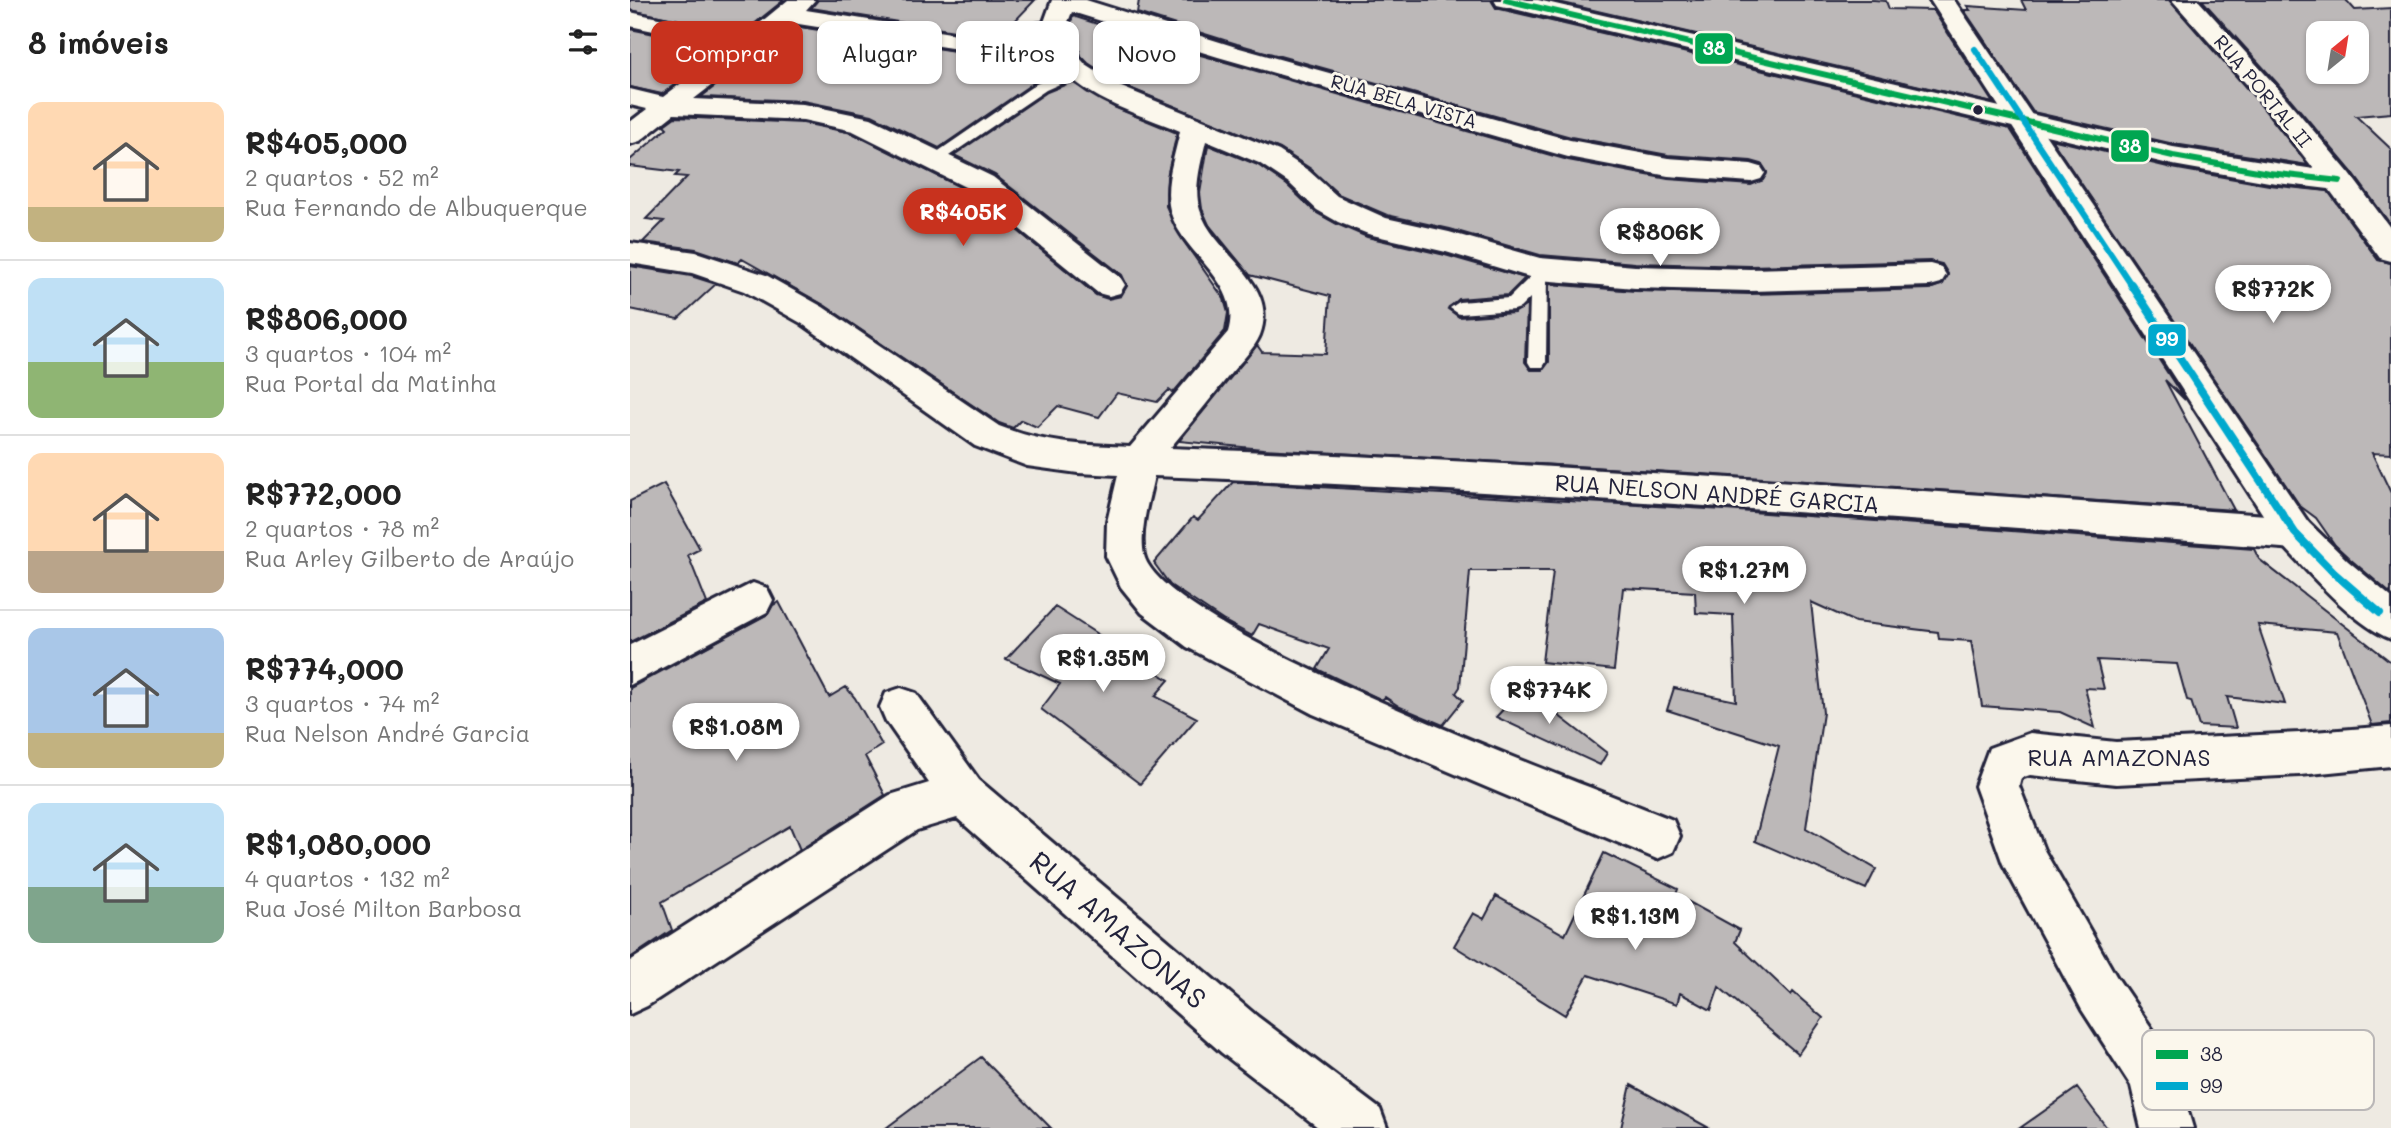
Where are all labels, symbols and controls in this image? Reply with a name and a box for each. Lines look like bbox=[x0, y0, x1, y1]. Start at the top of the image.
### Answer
chip: Comprar bbox=[651, 21, 803, 84]
chip: Alugar bbox=[817, 21, 942, 84]
chip: Filtros bbox=[956, 21, 1079, 84]
chip: Novo bbox=[1093, 21, 1200, 84]
north arrow bbox=[2306, 21, 2370, 84]
map controls bbox=[2306, 21, 2369, 84]
text: 8 imóveis bbox=[28, 22, 169, 62]
icon: filters bbox=[564, 23, 602, 61]
street label: RUA PORTAL II bbox=[2209, 29, 2318, 152]
line badge: 38 bbox=[1694, 32, 1734, 65]
text: 38 bbox=[1702, 35, 1726, 60]
street label: RUA BELA VISTA bbox=[1328, 68, 1480, 133]
unlabelled marker bbox=[1971, 103, 1985, 117]
text: R$405,000 bbox=[245, 122, 407, 162]
line badge: 38 bbox=[2110, 129, 2150, 163]
icon: home bbox=[84, 130, 168, 214]
text: 38 bbox=[2118, 133, 2142, 158]
text: 2 quartos · 52 m² bbox=[245, 162, 439, 192]
pin: R$405K bbox=[906, 188, 1020, 248]
text: Rua Fernando de Albuquerque bbox=[245, 192, 588, 222]
text: R$405K bbox=[919, 196, 1007, 226]
pin: R$806K bbox=[1603, 208, 1717, 268]
text: R$806K bbox=[1616, 216, 1704, 246]
pin: R$772K bbox=[2216, 266, 2330, 325]
text: R$772K bbox=[2231, 273, 2315, 303]
text: R$806,000 bbox=[245, 298, 407, 338]
icon: home bbox=[84, 306, 168, 390]
line badge: 99 bbox=[2147, 323, 2187, 357]
text: 99 bbox=[2156, 326, 2179, 351]
text: 3 quartos · 104 m² bbox=[245, 338, 451, 368]
text: Rua Portal da Matinha bbox=[245, 368, 497, 398]
street label: RUA NELSON ANDRÉ GARCIA bbox=[1554, 467, 1880, 519]
text: R$772,000 bbox=[245, 473, 402, 513]
icon: home bbox=[84, 481, 168, 565]
text: 2 quartos · 78 m² bbox=[245, 513, 439, 543]
text: Rua Arley Gilberto de Araújo bbox=[245, 543, 574, 573]
pin: R$1.27M bbox=[1679, 546, 1809, 606]
text: R$1.27M bbox=[1698, 554, 1790, 584]
pin: R$1.35M bbox=[1038, 634, 1168, 694]
text: R$1.35M bbox=[1056, 642, 1150, 672]
text: R$774,000 bbox=[245, 648, 404, 688]
icon: home bbox=[84, 656, 168, 740]
pin: R$774K bbox=[1492, 666, 1606, 726]
text: R$774K bbox=[1506, 674, 1592, 704]
text: 3 quartos · 74 m² bbox=[245, 688, 439, 718]
pin: R$1.08M bbox=[671, 704, 801, 763]
text: R$1.08M bbox=[688, 711, 784, 741]
text: Rua Nelson André Garcia bbox=[245, 718, 530, 748]
street label: RUA AMAZONAS bbox=[2027, 742, 2211, 772]
text: R$1,080,000 bbox=[245, 823, 431, 863]
icon: home bbox=[84, 831, 168, 915]
street label: RUA AMAZONAS bbox=[1023, 843, 1215, 1016]
text: 4 quartos · 132 m² bbox=[245, 863, 450, 893]
pin: R$1.13M bbox=[1570, 892, 1700, 952]
text: Rua José Milton Barbosa bbox=[245, 893, 522, 923]
text: R$1.13M bbox=[1590, 900, 1680, 930]
legend bbox=[2142, 1030, 2374, 1110]
text: 38 bbox=[2200, 1041, 2223, 1066]
text: 99 bbox=[2200, 1073, 2222, 1098]

